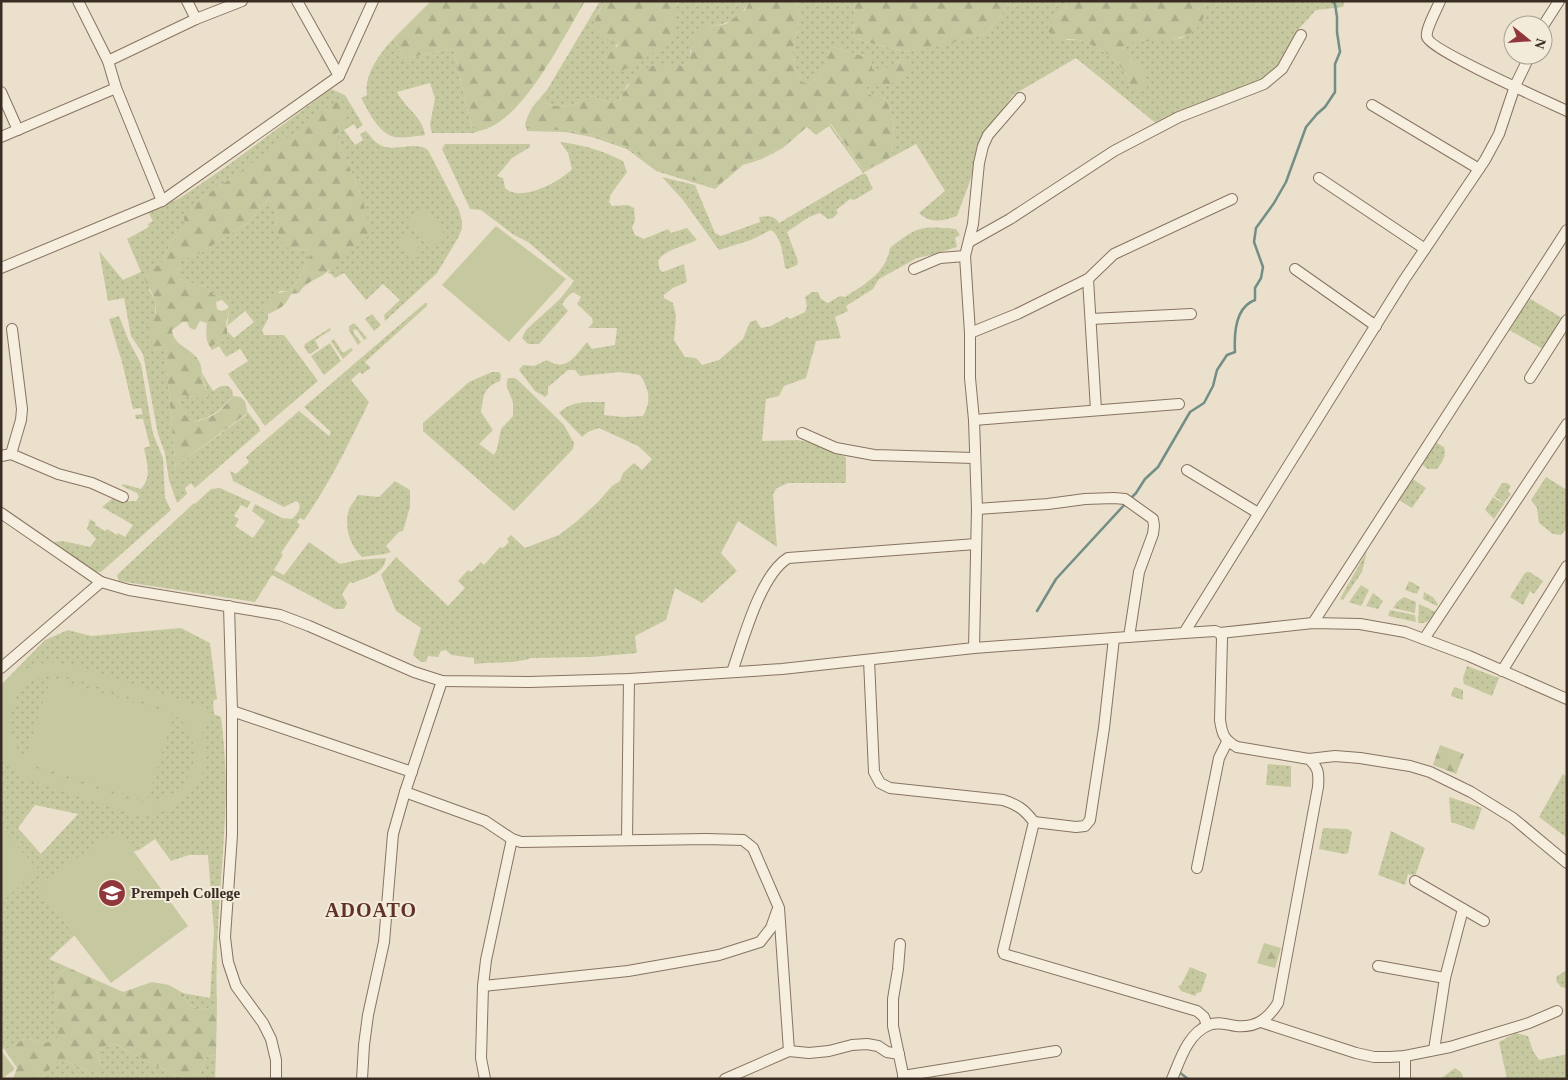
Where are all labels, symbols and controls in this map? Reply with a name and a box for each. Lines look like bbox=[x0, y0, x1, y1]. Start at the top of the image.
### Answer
north arrow bbox=[1503, 15, 1553, 65]
text: N bbox=[1531, 37, 1549, 51]
school or university icon: Prempeh College bbox=[97, 878, 127, 908]
place label: Prempeh College bbox=[131, 885, 241, 901]
district label: ADOATO bbox=[325, 899, 417, 921]

